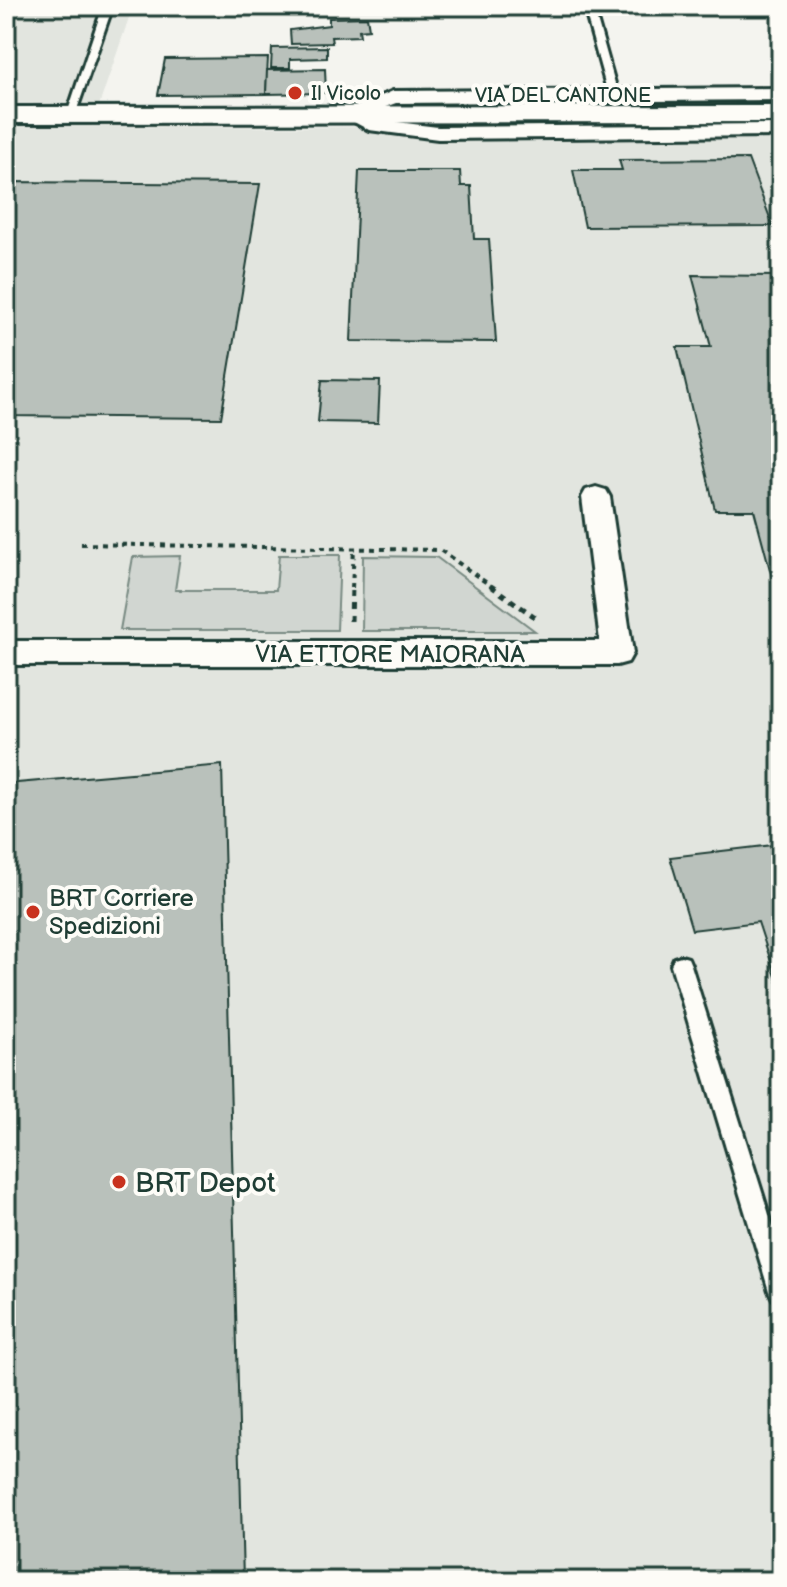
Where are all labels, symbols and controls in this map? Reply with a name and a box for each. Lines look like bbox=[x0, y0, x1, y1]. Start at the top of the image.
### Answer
place label: Il Vicolo bbox=[311, 82, 381, 106]
marker: Il Vicolo bbox=[286, 84, 304, 102]
street label: VIA DEL CANTONE bbox=[475, 84, 651, 108]
street label: VIA ETTORE MAIORANA bbox=[255, 640, 525, 669]
place label: BRT Corriere Spedizioni bbox=[49, 884, 194, 941]
marker: BRT Corriere Spedizioni bbox=[24, 903, 42, 921]
place label: BRT Depot bbox=[135, 1167, 276, 1200]
marker: BRT Depot bbox=[110, 1173, 128, 1191]

